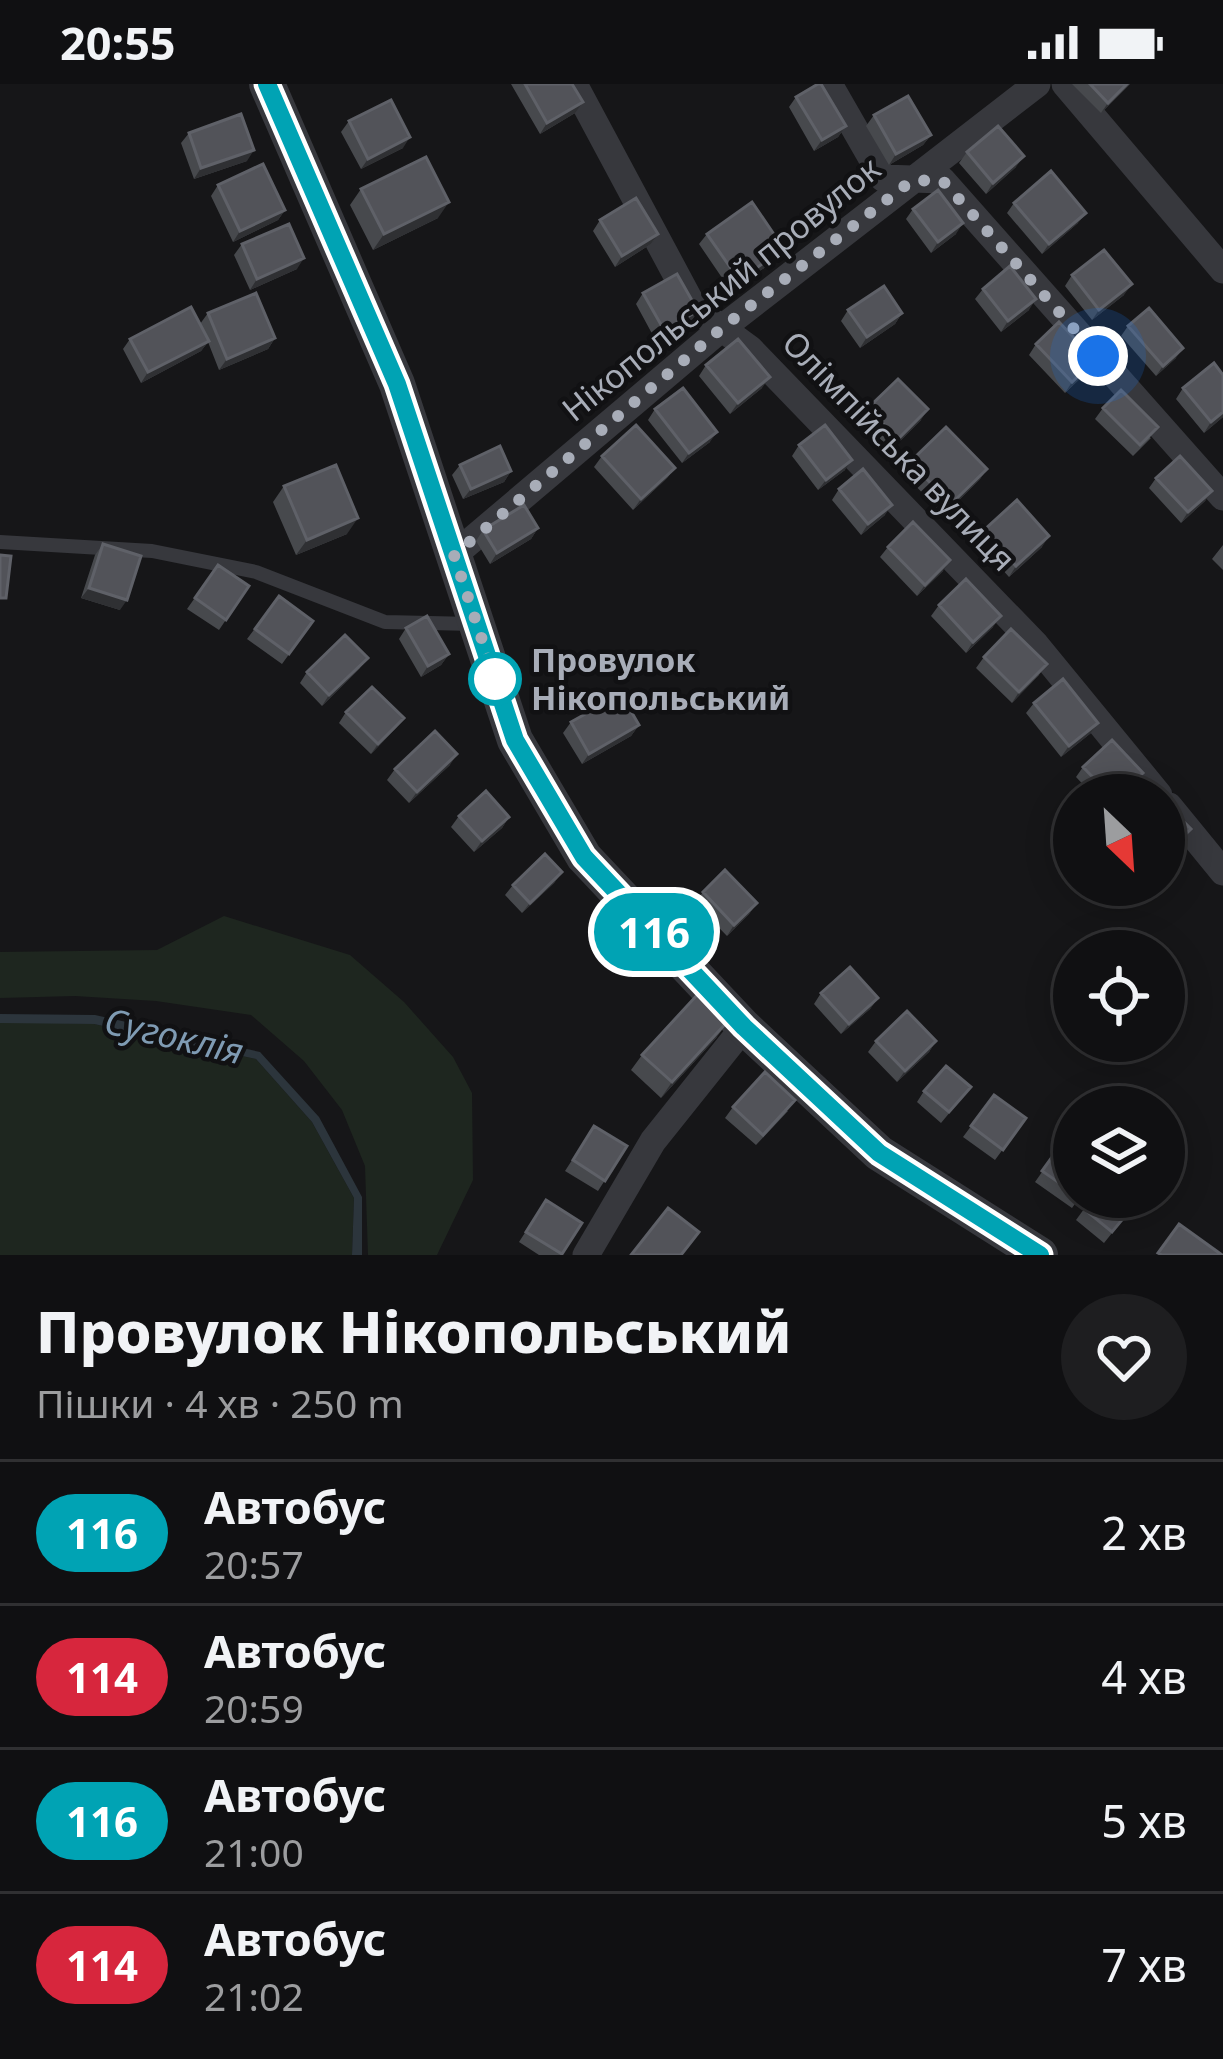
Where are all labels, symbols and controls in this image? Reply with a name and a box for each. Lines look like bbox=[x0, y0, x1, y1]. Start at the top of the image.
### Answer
text: 20:55 bbox=[60, 12, 176, 73]
street label: Нікопольський провулок bbox=[552, 146, 890, 431]
street label: Олімпійська вулиця bbox=[773, 321, 1026, 581]
your location bbox=[1068, 326, 1128, 386]
place label: Провулок Нікопольський bbox=[531, 637, 790, 720]
marker: Провулок Нікопольський bbox=[470, 654, 520, 704]
north arrow bbox=[1053, 774, 1185, 906]
map controls bbox=[1053, 774, 1185, 1218]
line badge: 116 bbox=[585, 893, 723, 971]
text: 116 bbox=[618, 903, 690, 960]
button: locate bbox=[1053, 930, 1185, 1062]
water label: Сугоклія bbox=[100, 996, 248, 1075]
button: layers bbox=[1053, 1086, 1185, 1218]
text: Провулок Нікопольський bbox=[36, 1292, 791, 1370]
button: heart bbox=[1061, 1294, 1187, 1420]
text: Пішки · 4 хв · 250 m bbox=[36, 1376, 404, 1429]
text: Автобус bbox=[204, 1476, 386, 1537]
text: 2 хв bbox=[1101, 1502, 1187, 1563]
text: 116 bbox=[66, 1504, 138, 1561]
text: 20:57 bbox=[204, 1537, 304, 1590]
text: Автобус bbox=[204, 1620, 386, 1681]
text: 4 хв bbox=[1101, 1646, 1187, 1707]
text: 114 bbox=[66, 1648, 138, 1705]
text: 20:59 bbox=[204, 1681, 304, 1734]
text: Автобус bbox=[204, 1764, 386, 1825]
text: 5 хв bbox=[1101, 1790, 1187, 1851]
text: 116 bbox=[66, 1792, 138, 1849]
text: 21:00 bbox=[204, 1825, 304, 1878]
text: Автобус bbox=[204, 1908, 386, 1969]
text: 7 хв bbox=[1101, 1934, 1187, 1995]
text: 114 bbox=[66, 1936, 138, 1993]
text: 21:02 bbox=[204, 1969, 304, 2022]

